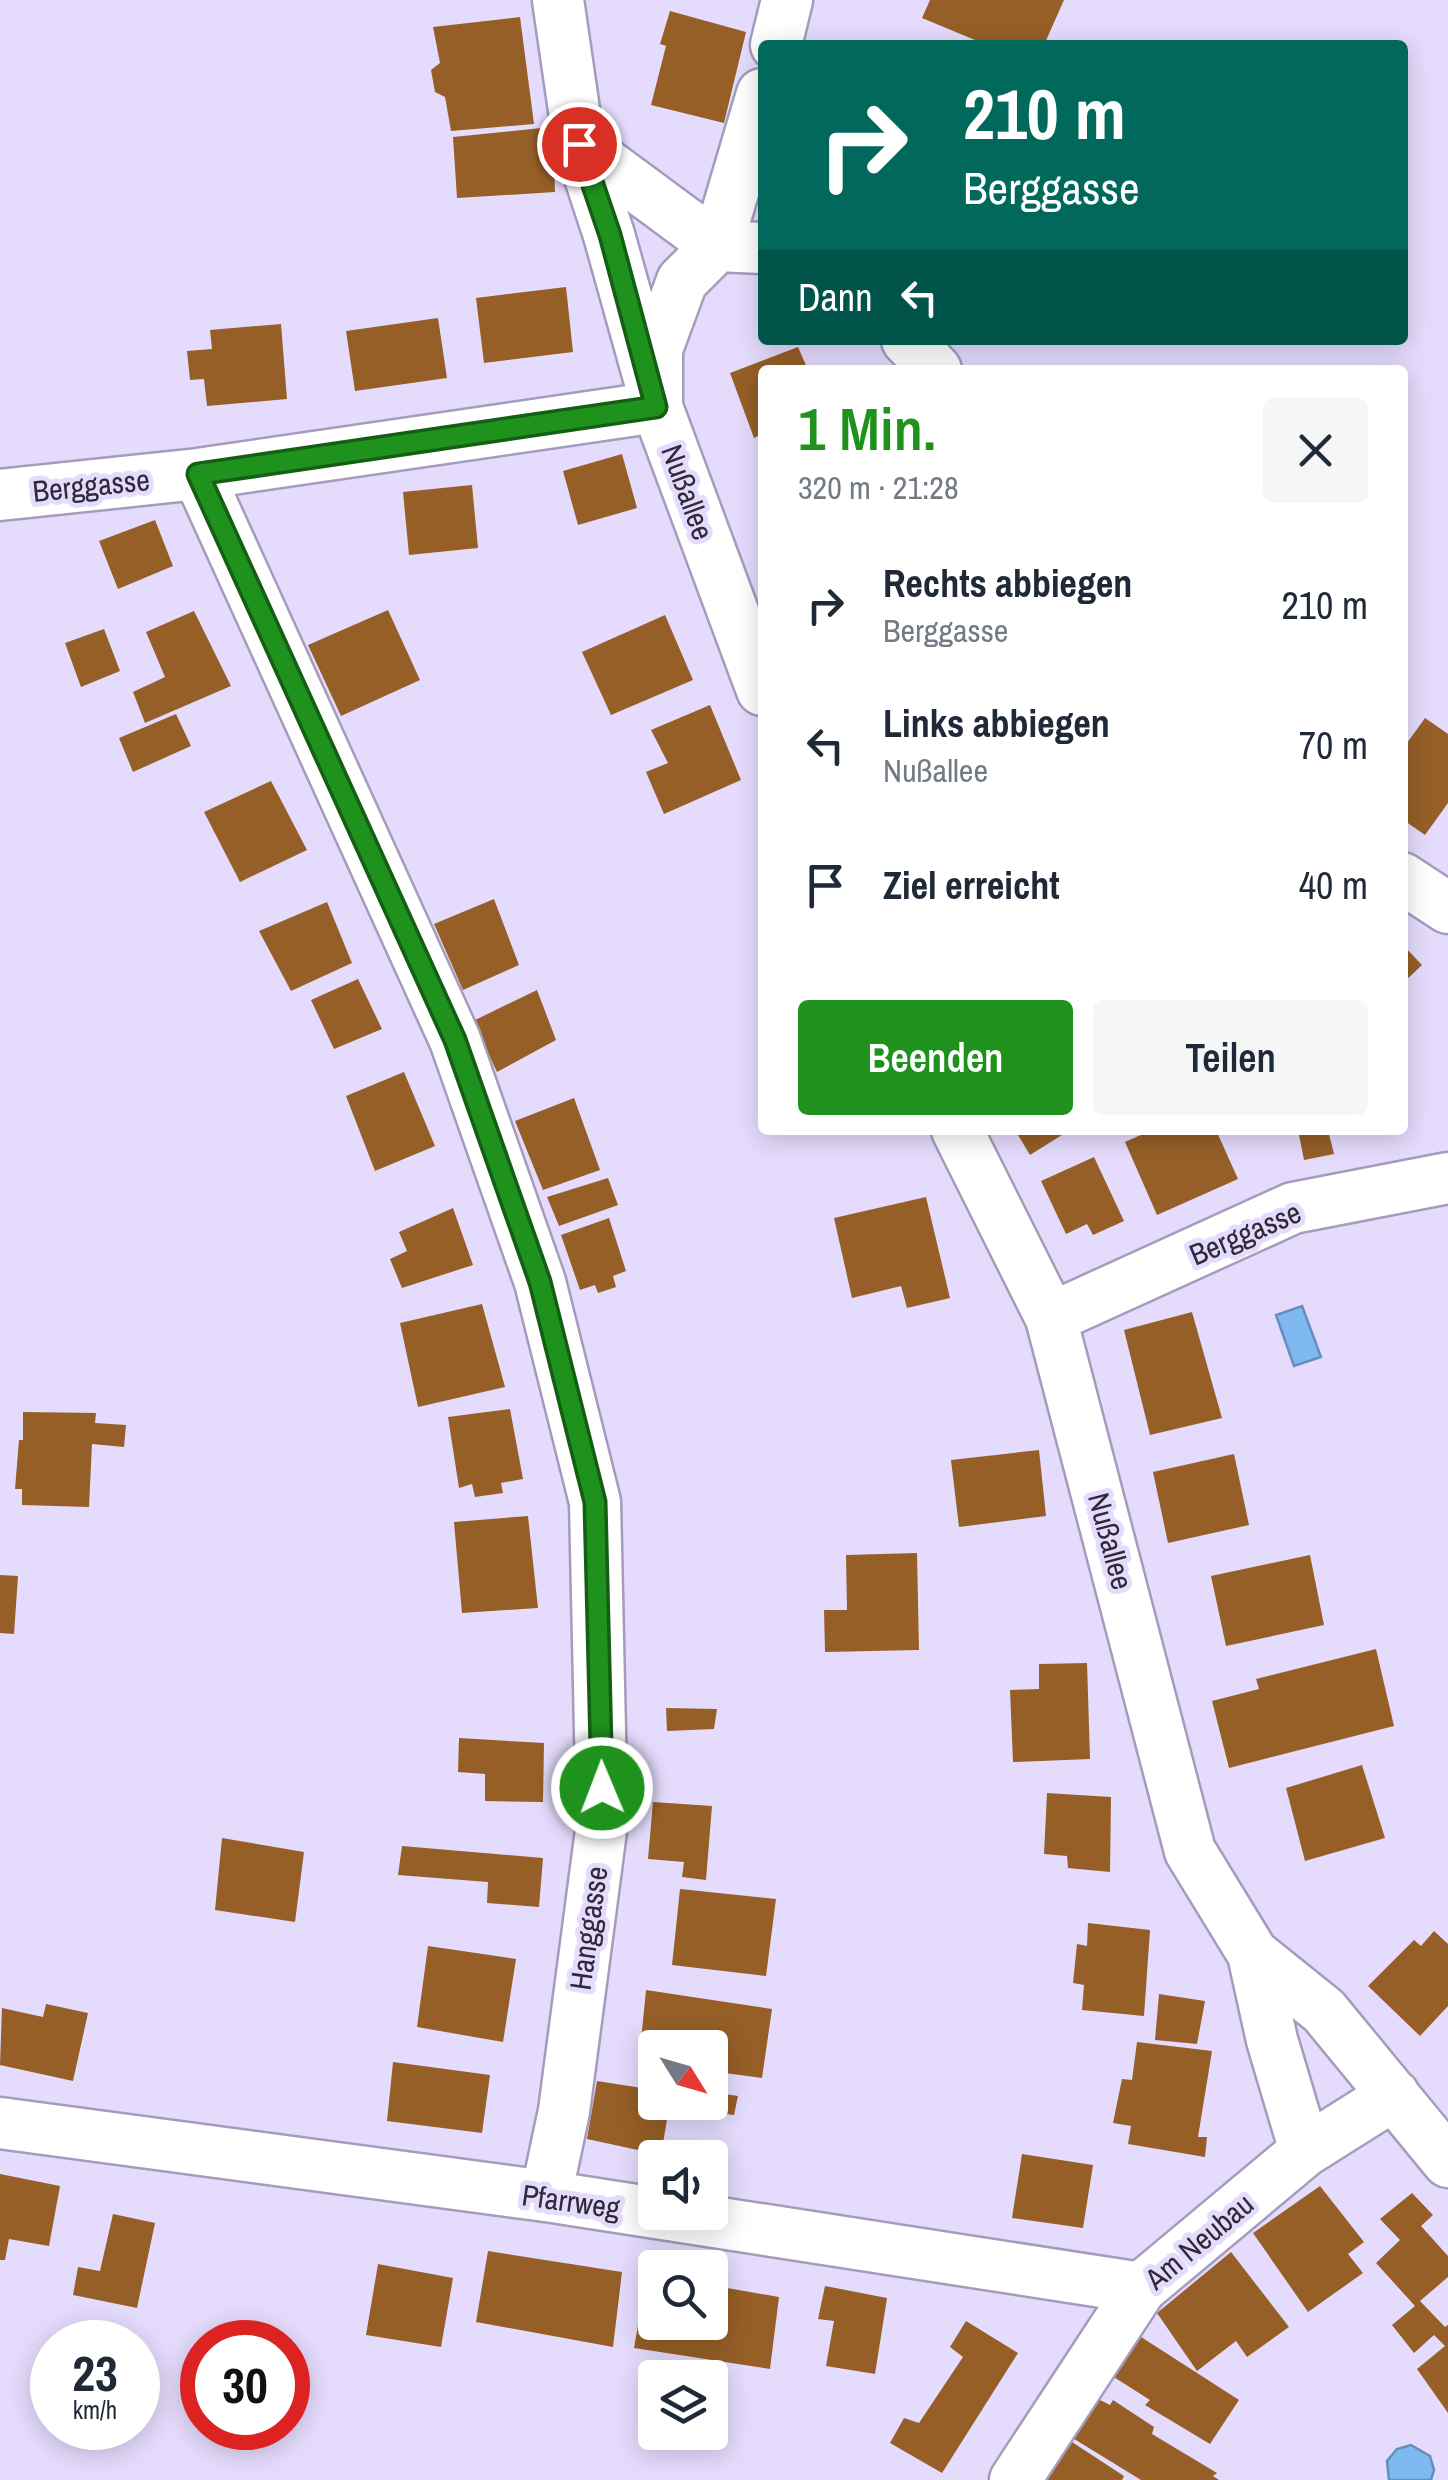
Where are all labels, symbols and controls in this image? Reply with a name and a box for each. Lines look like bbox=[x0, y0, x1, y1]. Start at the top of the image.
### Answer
text: 210 m bbox=[963, 67, 1126, 161]
icon: right bbox=[798, 80, 928, 210]
pin bbox=[537, 102, 622, 187]
icon: arrive bbox=[552, 117, 607, 172]
text: Berggasse bbox=[963, 157, 1139, 218]
icon: left bbox=[892, 270, 947, 325]
text: Dann bbox=[798, 272, 872, 323]
text: 1 Min. bbox=[798, 388, 937, 469]
button: close bbox=[1263, 398, 1368, 503]
street label: Nußallee bbox=[652, 439, 724, 545]
street label: Berggasse bbox=[30, 459, 152, 511]
text: 320 m · 21:28 bbox=[798, 466, 958, 509]
text: Rechts abbiegen bbox=[883, 558, 1132, 609]
icon: right bbox=[798, 578, 853, 633]
text: 210 m bbox=[1281, 580, 1368, 631]
text: Berggasse bbox=[883, 609, 1008, 652]
text: Links abbiegen bbox=[883, 698, 1110, 749]
icon: left bbox=[798, 718, 853, 773]
text: 70 m bbox=[1299, 720, 1368, 771]
text: Nußallee bbox=[883, 749, 988, 792]
icon: arrive bbox=[798, 858, 853, 913]
text: Ziel erreicht bbox=[883, 860, 1060, 911]
text: 40 m bbox=[1299, 860, 1368, 911]
button: Beenden bbox=[798, 1000, 1073, 1115]
button: Teilen bbox=[1093, 1000, 1368, 1115]
street label: Berggasse bbox=[1183, 1192, 1307, 1274]
street label: Nußallee bbox=[1079, 1488, 1143, 1594]
position arrow bbox=[550, 1736, 654, 1840]
street label: Hanggasse bbox=[560, 1864, 616, 1992]
north arrow bbox=[638, 2030, 728, 2120]
map controls bbox=[638, 2030, 728, 2450]
button: sound bbox=[638, 2140, 728, 2230]
street label: Pfarrweg bbox=[519, 2174, 623, 2228]
street label: Am Neubau bbox=[1136, 2184, 1262, 2299]
button: search bbox=[638, 2250, 728, 2340]
speed limit sign: 30 bbox=[180, 2320, 310, 2450]
text: 23 bbox=[72, 2339, 118, 2407]
button: layers bbox=[638, 2360, 728, 2450]
text: km/h bbox=[73, 2393, 117, 2427]

